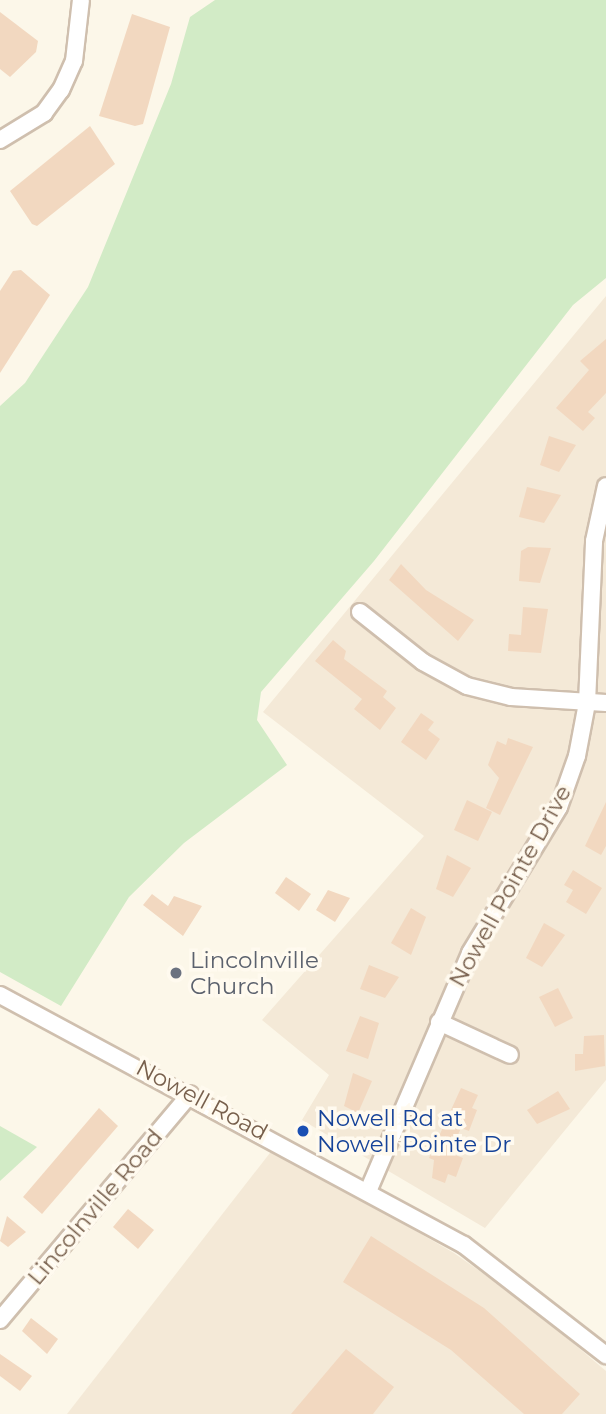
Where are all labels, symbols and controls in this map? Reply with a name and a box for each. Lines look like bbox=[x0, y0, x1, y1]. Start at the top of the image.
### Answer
street label: Nowell Pointe Drive bbox=[443, 780, 577, 992]
place label: Lincolnville Church bbox=[190, 946, 319, 1000]
marker: Lincolnville Church bbox=[168, 965, 184, 981]
street label: Nowell Road bbox=[131, 1054, 273, 1146]
place label: Nowell Rd at Nowell Pointe Dr bbox=[317, 1104, 511, 1158]
street label: Lincolnville Road bbox=[22, 1123, 168, 1291]
marker: Nowell Rd at Nowell Pointe Dr bbox=[295, 1123, 311, 1139]

